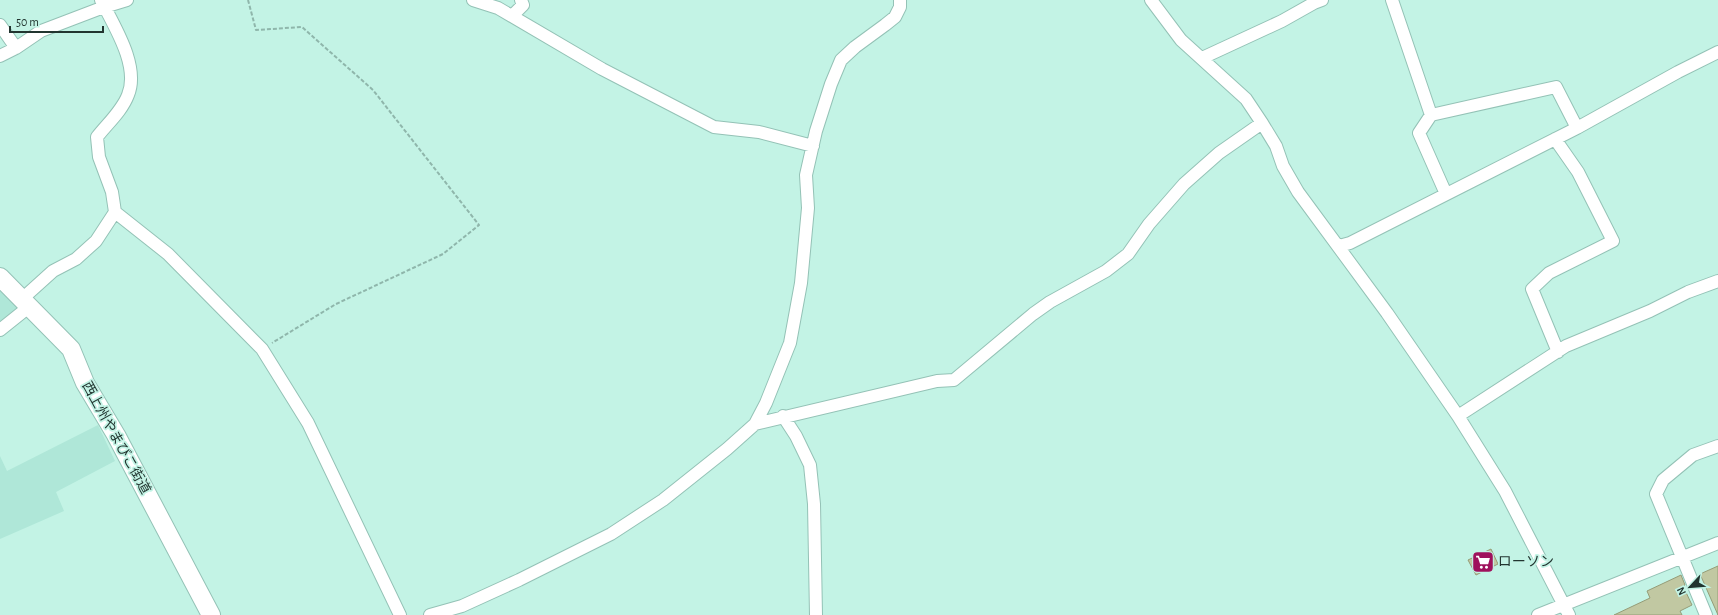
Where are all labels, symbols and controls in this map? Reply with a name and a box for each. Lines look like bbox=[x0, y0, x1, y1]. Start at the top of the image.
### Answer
scale bar bbox=[10, 8, 103, 34]
text: 50 m bbox=[16, 16, 39, 28]
street label: 西上州やまびこ街道 bbox=[79, 379, 154, 496]
supermarket icon: ローソン bbox=[1470, 549, 1496, 575]
place label: ローソン bbox=[1498, 555, 1554, 569]
north arrow bbox=[1670, 567, 1710, 607]
text: N bbox=[1675, 585, 1688, 597]

